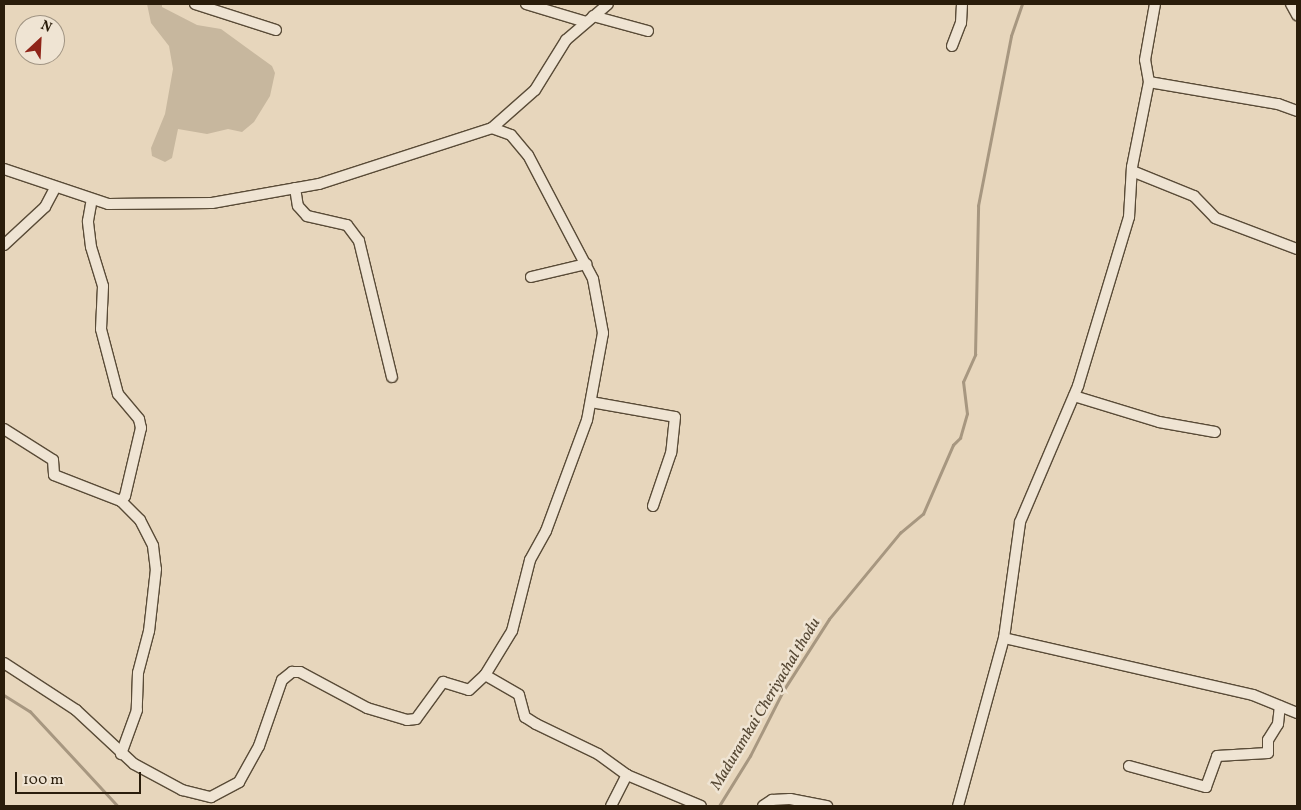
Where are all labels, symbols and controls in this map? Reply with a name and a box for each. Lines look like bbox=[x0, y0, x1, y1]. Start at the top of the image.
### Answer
north arrow bbox=[15, 15, 65, 65]
text: N bbox=[37, 16, 55, 38]
water label: Maduramkai Cheriyachal thodu bbox=[707, 615, 825, 793]
scale bar bbox=[18, 762, 144, 794]
text: 100 m bbox=[23, 770, 63, 791]

